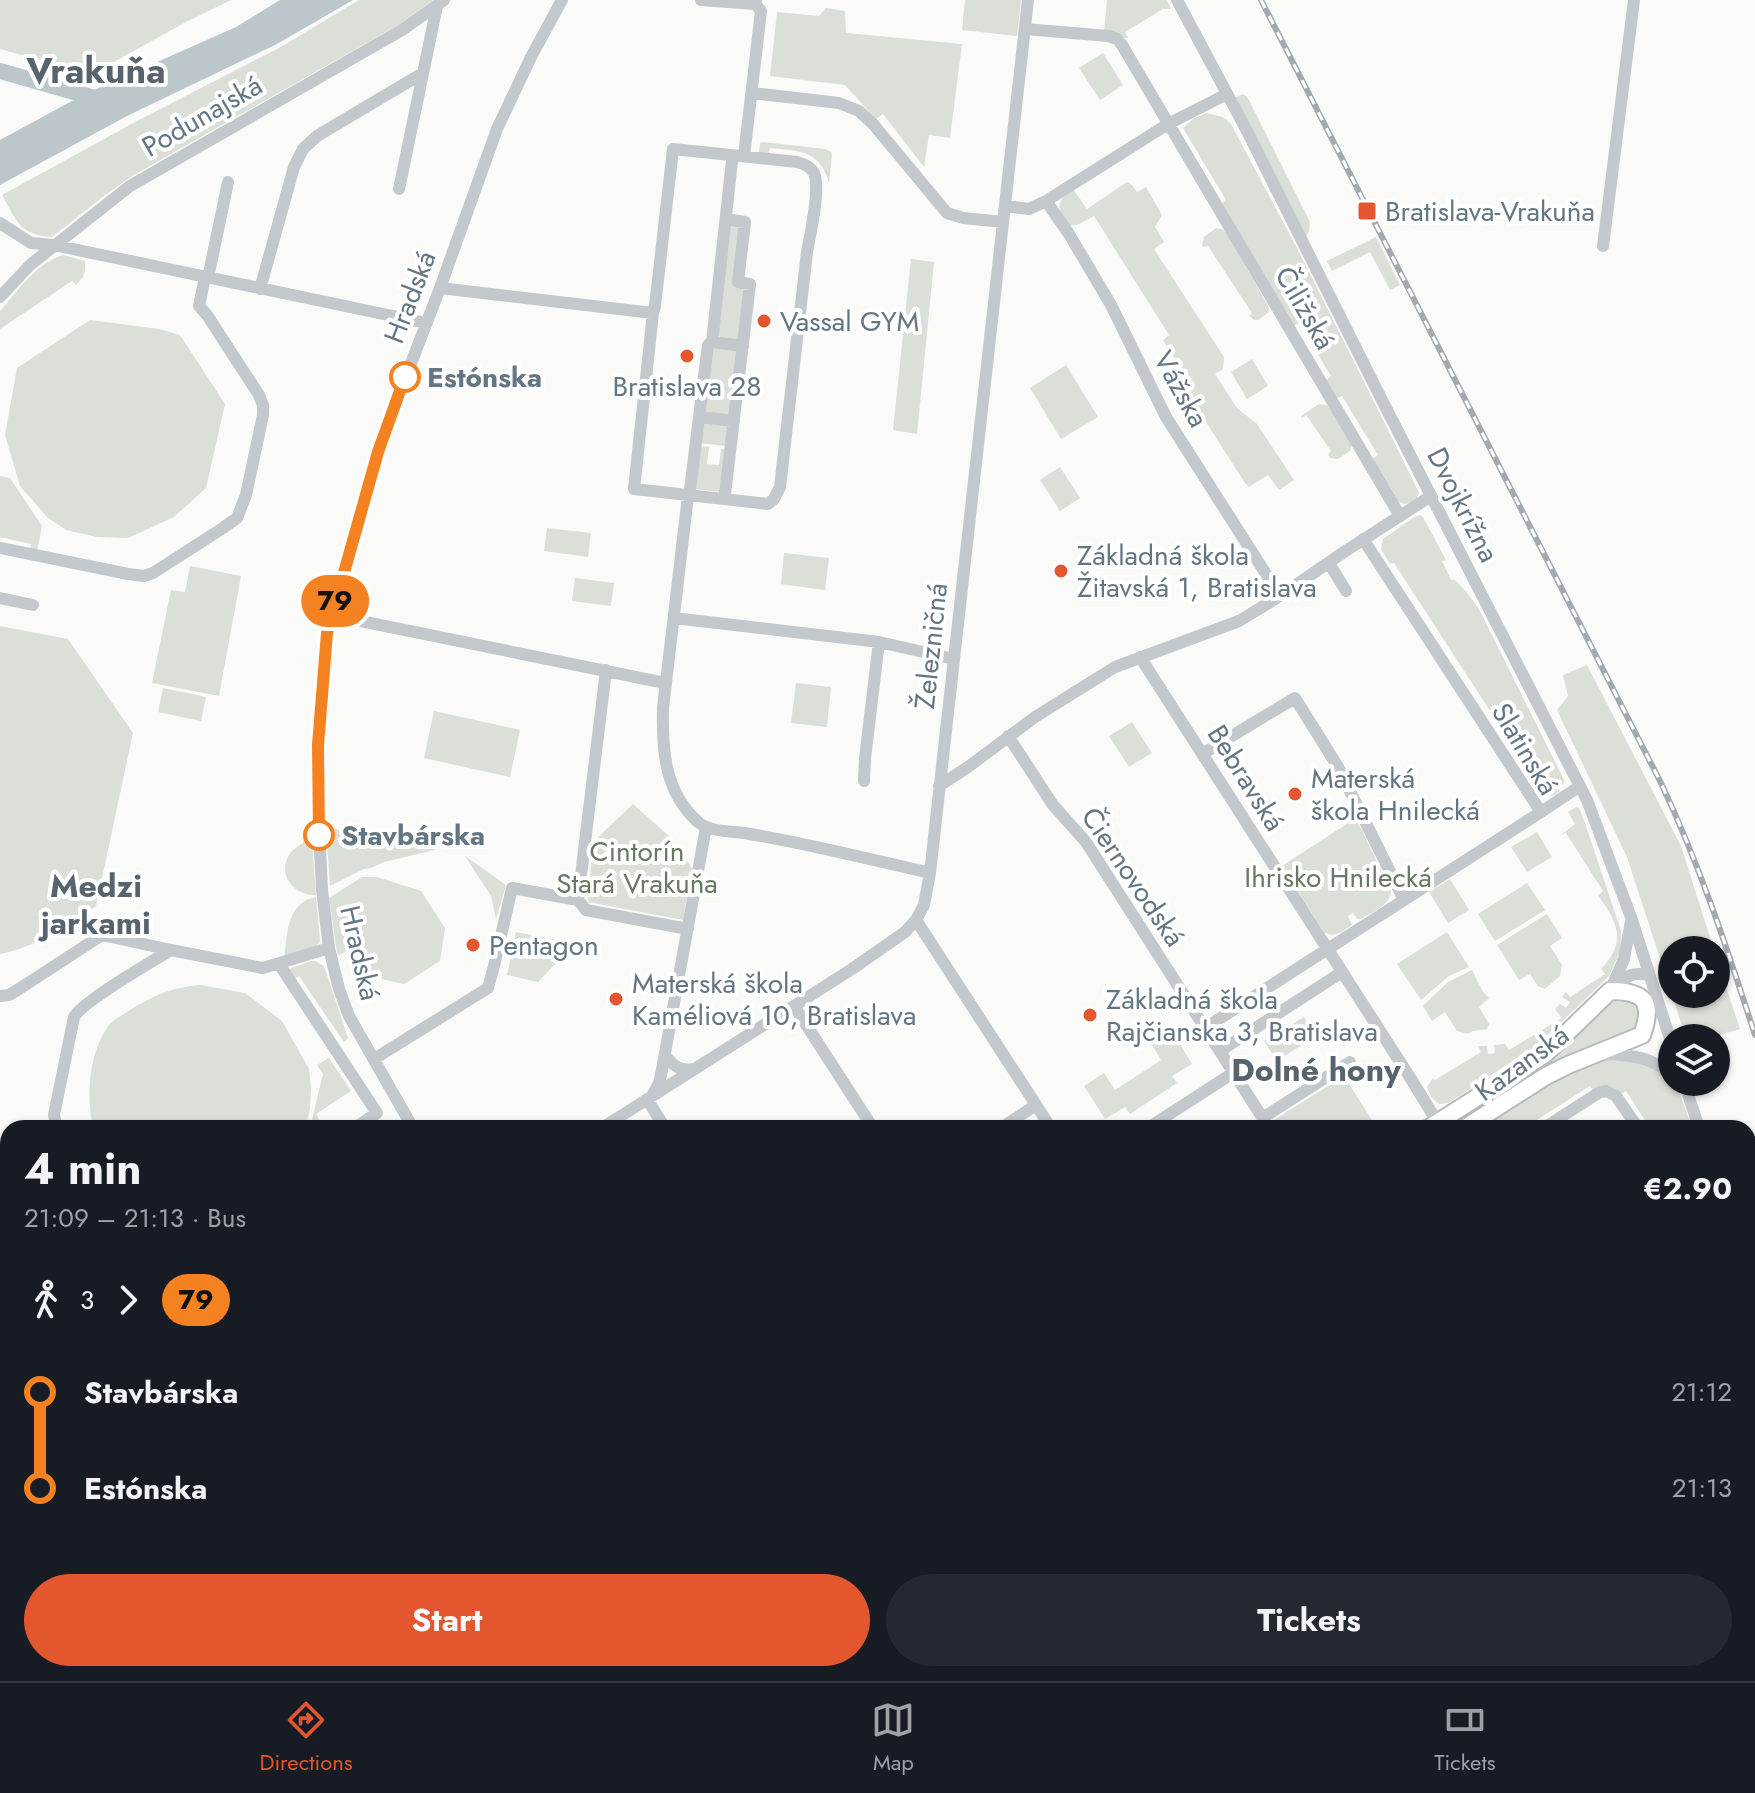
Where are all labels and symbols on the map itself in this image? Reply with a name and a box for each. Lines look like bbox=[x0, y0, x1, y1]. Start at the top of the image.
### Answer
district label: Vrakuňa bbox=[25, 44, 166, 96]
street label: Podunajská bbox=[134, 65, 270, 167]
place label: Bratislava-Vrakuňa bbox=[1385, 191, 1595, 232]
marker: Bratislava-Vrakuňa bbox=[1356, 200, 1378, 222]
street label: Hradská bbox=[374, 245, 446, 349]
street label: Čiližská bbox=[1265, 259, 1345, 357]
place label: Vassal GYM bbox=[780, 301, 919, 342]
marker: Vassal GYM bbox=[755, 312, 773, 330]
street label: Vážska bbox=[1143, 343, 1219, 435]
marker: Bratislava 28 bbox=[678, 347, 696, 365]
place label: Estónska bbox=[427, 357, 542, 398]
marker: Estónska bbox=[390, 362, 420, 392]
place label: Bratislava 28 bbox=[612, 366, 762, 407]
street label: Dvojkrížna bbox=[1417, 440, 1509, 570]
place label: Základná škola Žitavská 1, Bratislava bbox=[1077, 535, 1317, 608]
marker: Základná škola Žitavská 1, Bratislava bbox=[1052, 562, 1070, 580]
line badge: 79 bbox=[299, 575, 371, 627]
street label: Železničná bbox=[904, 581, 958, 711]
street label: Slatinská bbox=[1481, 695, 1569, 803]
street label: Bebravská bbox=[1197, 717, 1295, 839]
place label: Materská škola Hnilecká bbox=[1311, 758, 1480, 831]
marker: Materská škola Hnilecká bbox=[1286, 785, 1304, 803]
street label: Čiernovodská bbox=[1071, 799, 1195, 955]
place label: Stavbárska bbox=[341, 815, 485, 856]
marker: Stavbárska bbox=[304, 820, 334, 850]
park label: Cintorín Stará Vrakuňa bbox=[556, 831, 718, 904]
park label: Ihrisko Hnilecká bbox=[1244, 857, 1432, 898]
district label: Medzi jarkami bbox=[37, 863, 151, 946]
street label: Hradská bbox=[329, 901, 391, 1005]
place label: Pentagon bbox=[489, 925, 599, 966]
marker: Pentagon bbox=[464, 936, 482, 954]
place label: Materská škola Kaméliová 10, Bratislava bbox=[632, 963, 916, 1036]
place label: Základná škola Rajčianska 3, Bratislava bbox=[1106, 979, 1378, 1052]
marker: Materská škola Kaméliová 10, Bratislava bbox=[607, 990, 625, 1008]
marker: Základná škola Rajčianska 3, Bratislava bbox=[1081, 1006, 1099, 1024]
street label: Kazanská bbox=[1466, 1015, 1578, 1111]
district label: Dolné hony bbox=[1231, 1047, 1401, 1093]

